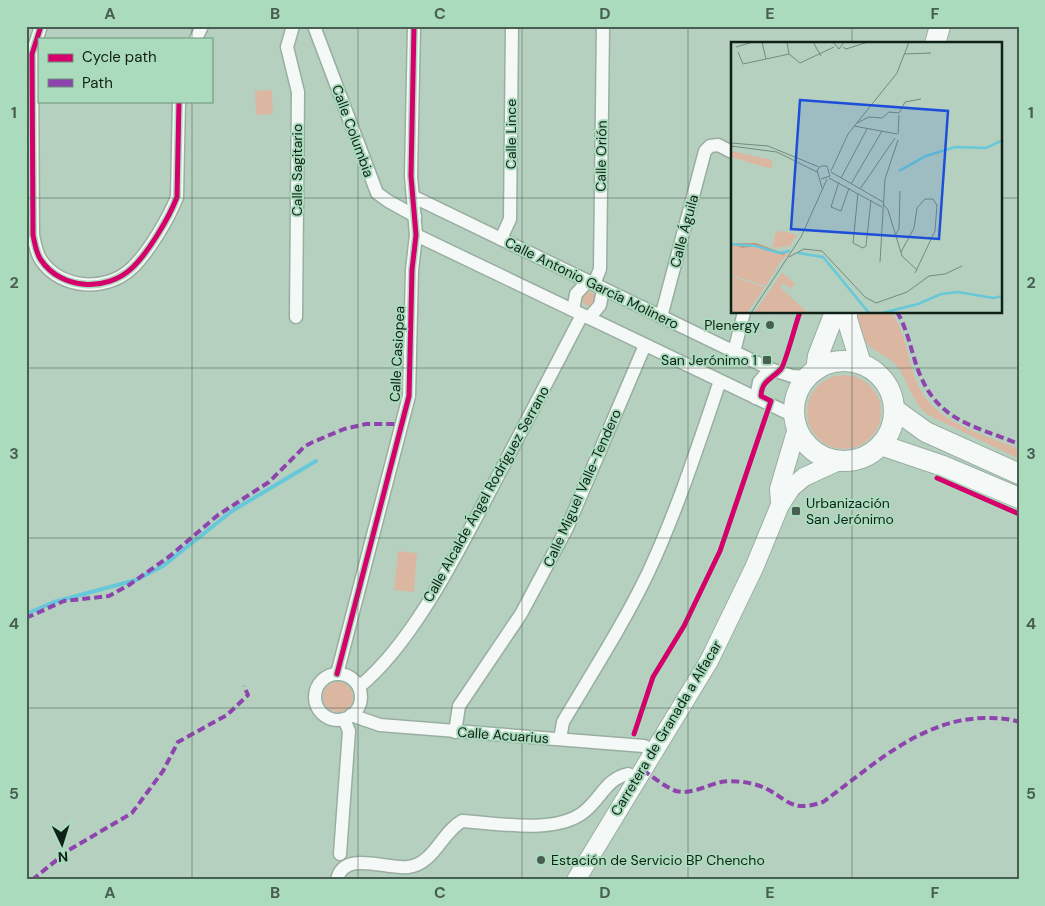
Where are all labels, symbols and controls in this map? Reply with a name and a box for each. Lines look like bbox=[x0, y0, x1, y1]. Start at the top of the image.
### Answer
text: A bbox=[104, 3, 116, 24]
text: B bbox=[270, 3, 280, 24]
text: C bbox=[434, 3, 446, 24]
text: D bbox=[599, 3, 611, 24]
text: E bbox=[765, 3, 775, 24]
text: F bbox=[931, 3, 940, 24]
legend bbox=[38, 38, 212, 102]
inset map bbox=[731, 42, 1002, 314]
text: Cycle path bbox=[82, 47, 157, 67]
text: Path bbox=[82, 73, 113, 93]
street label: Calle Columbia bbox=[328, 82, 378, 180]
street label: Calle Lince bbox=[502, 99, 520, 169]
text: 1 bbox=[11, 102, 17, 123]
text: 1 bbox=[1028, 102, 1034, 123]
street label: Calle Orión bbox=[591, 120, 611, 192]
street label: Calle Sagitario bbox=[288, 124, 306, 216]
street label: Calle Águila bbox=[666, 193, 702, 269]
street label: Calle Antonio García Molinero bbox=[502, 233, 682, 333]
text: 2 bbox=[9, 272, 19, 293]
text: 2 bbox=[1026, 272, 1036, 293]
street label: Calle Casiopea bbox=[385, 305, 409, 403]
place label: Plenergy bbox=[704, 316, 760, 334]
marker: Plenergy bbox=[764, 319, 776, 331]
place label: San Jerónimo 1 bbox=[661, 351, 757, 369]
marker: San Jerónimo 1 bbox=[761, 354, 773, 366]
street label: Calle Alcalde Ángel Rodríguez Serrano bbox=[419, 383, 553, 605]
street label: Calle Miguel Valle-Tendero bbox=[539, 406, 625, 570]
text: 3 bbox=[9, 443, 19, 464]
text: 3 bbox=[1026, 443, 1036, 464]
place label: Urbanización San Jerónimo bbox=[806, 494, 894, 528]
marker: Urbanización San Jerónimo bbox=[790, 505, 802, 517]
text: 4 bbox=[9, 613, 19, 634]
text: 4 bbox=[1026, 613, 1036, 634]
street label: Carretera de Granada a Alfacar bbox=[606, 637, 726, 819]
street label: Calle Acuarius bbox=[457, 723, 549, 747]
text: 5 bbox=[9, 783, 19, 804]
text: 5 bbox=[1026, 783, 1036, 804]
north arrow bbox=[38, 818, 88, 868]
text: N bbox=[57, 848, 69, 866]
place label: Estación de Servicio BP Chencho bbox=[551, 851, 765, 869]
marker: Estación de Servicio BP Chencho bbox=[535, 854, 547, 866]
text: A bbox=[104, 882, 116, 903]
text: B bbox=[270, 882, 280, 903]
text: C bbox=[434, 882, 446, 903]
text: D bbox=[599, 882, 611, 903]
text: E bbox=[765, 882, 775, 903]
text: F bbox=[931, 882, 940, 903]

